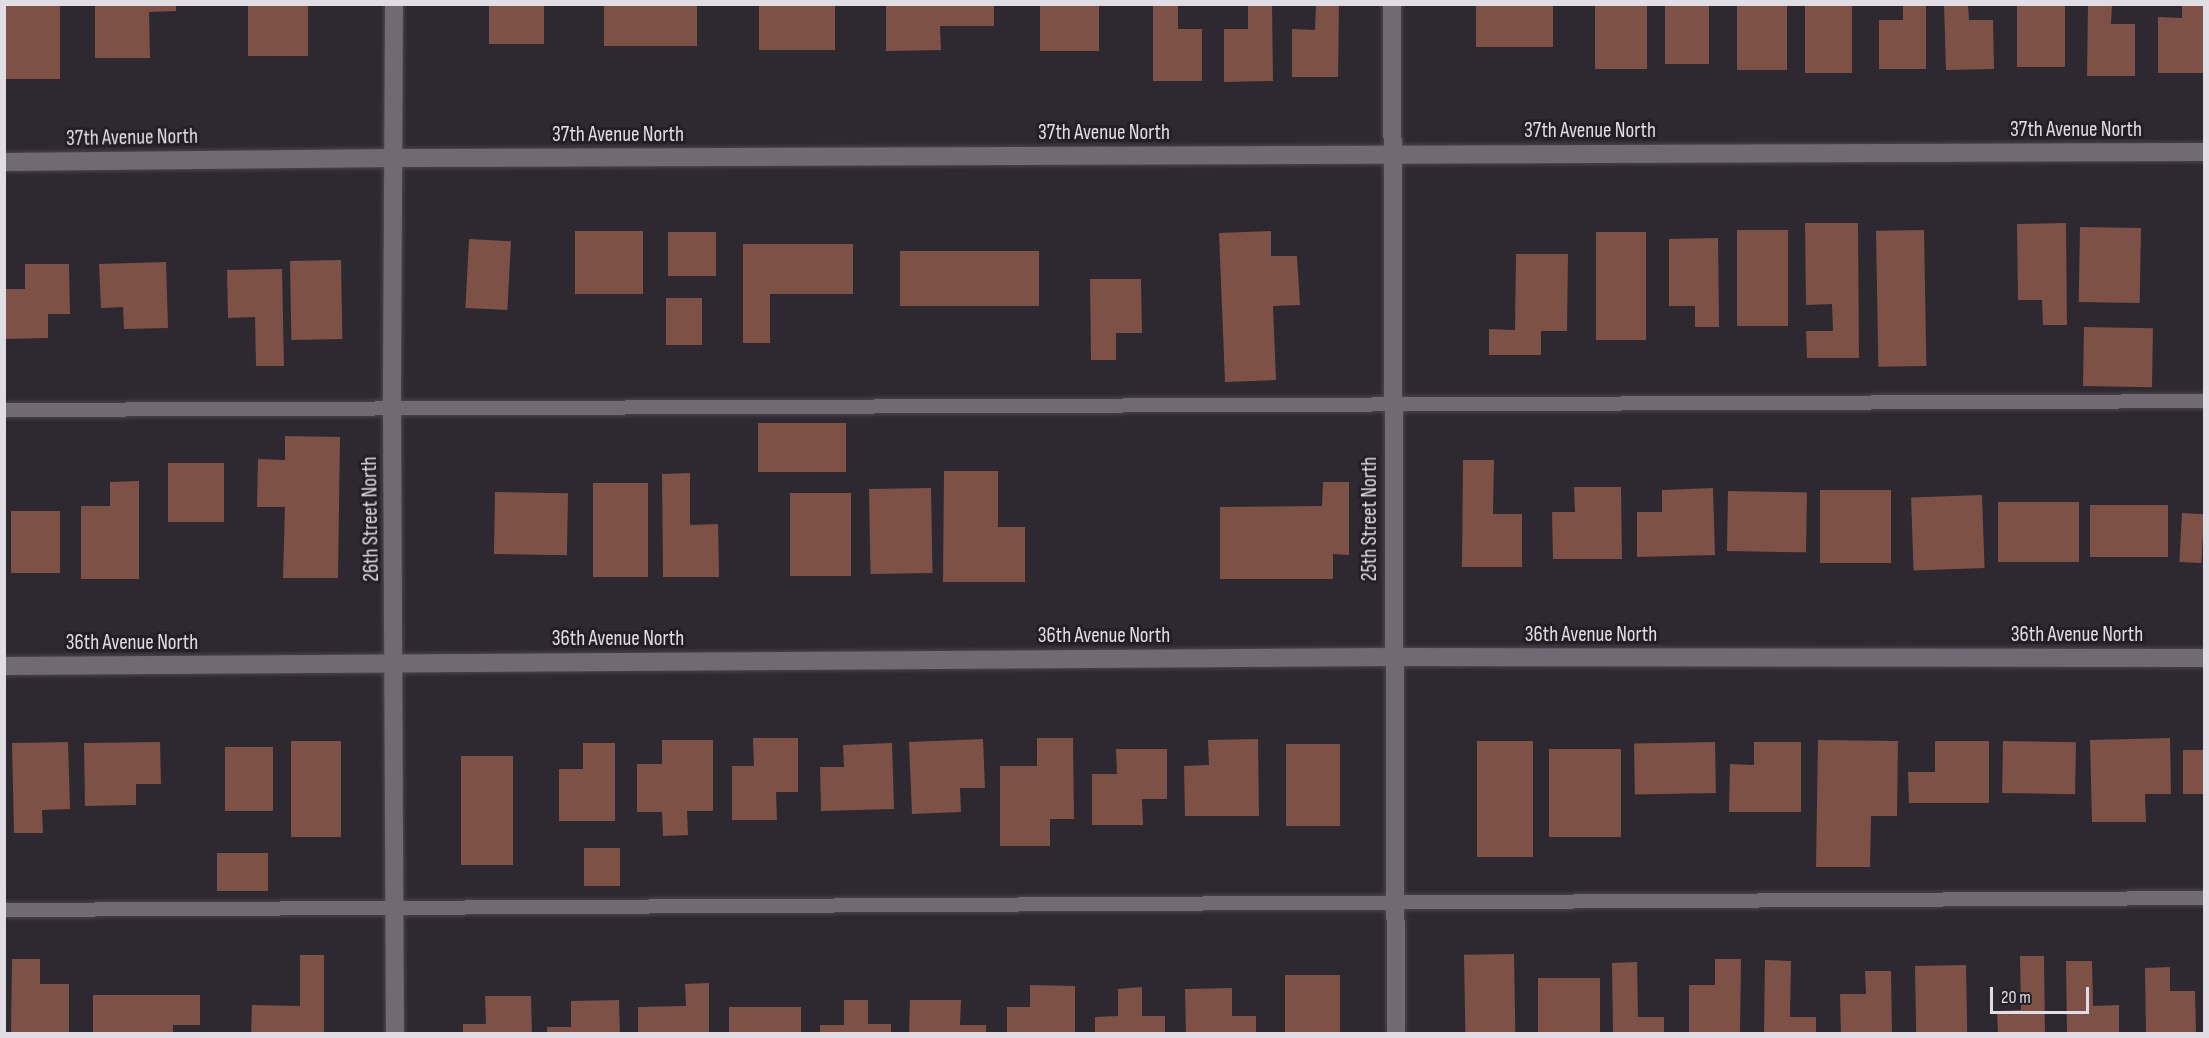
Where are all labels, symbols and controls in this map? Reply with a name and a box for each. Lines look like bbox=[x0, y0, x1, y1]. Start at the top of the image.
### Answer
street label: 37th Avenue North bbox=[2010, 117, 2142, 143]
street label: 37th Avenue North bbox=[1524, 118, 1656, 144]
street label: 37th Avenue North bbox=[1038, 120, 1170, 146]
street label: 37th Avenue North bbox=[552, 122, 684, 148]
street label: 37th Avenue North bbox=[66, 124, 198, 152]
street label: 26th Street North bbox=[357, 456, 385, 582]
street label: 25th Street North bbox=[1357, 457, 1383, 581]
street label: 36th Avenue North bbox=[1525, 622, 1657, 648]
street label: 36th Avenue North bbox=[2011, 622, 2143, 648]
street label: 36th Avenue North bbox=[1038, 623, 1170, 649]
street label: 36th Avenue North bbox=[552, 626, 684, 652]
street label: 36th Avenue North bbox=[66, 630, 198, 656]
scale bar bbox=[1993, 975, 2092, 1013]
text: 20 m bbox=[2001, 987, 2031, 1008]

